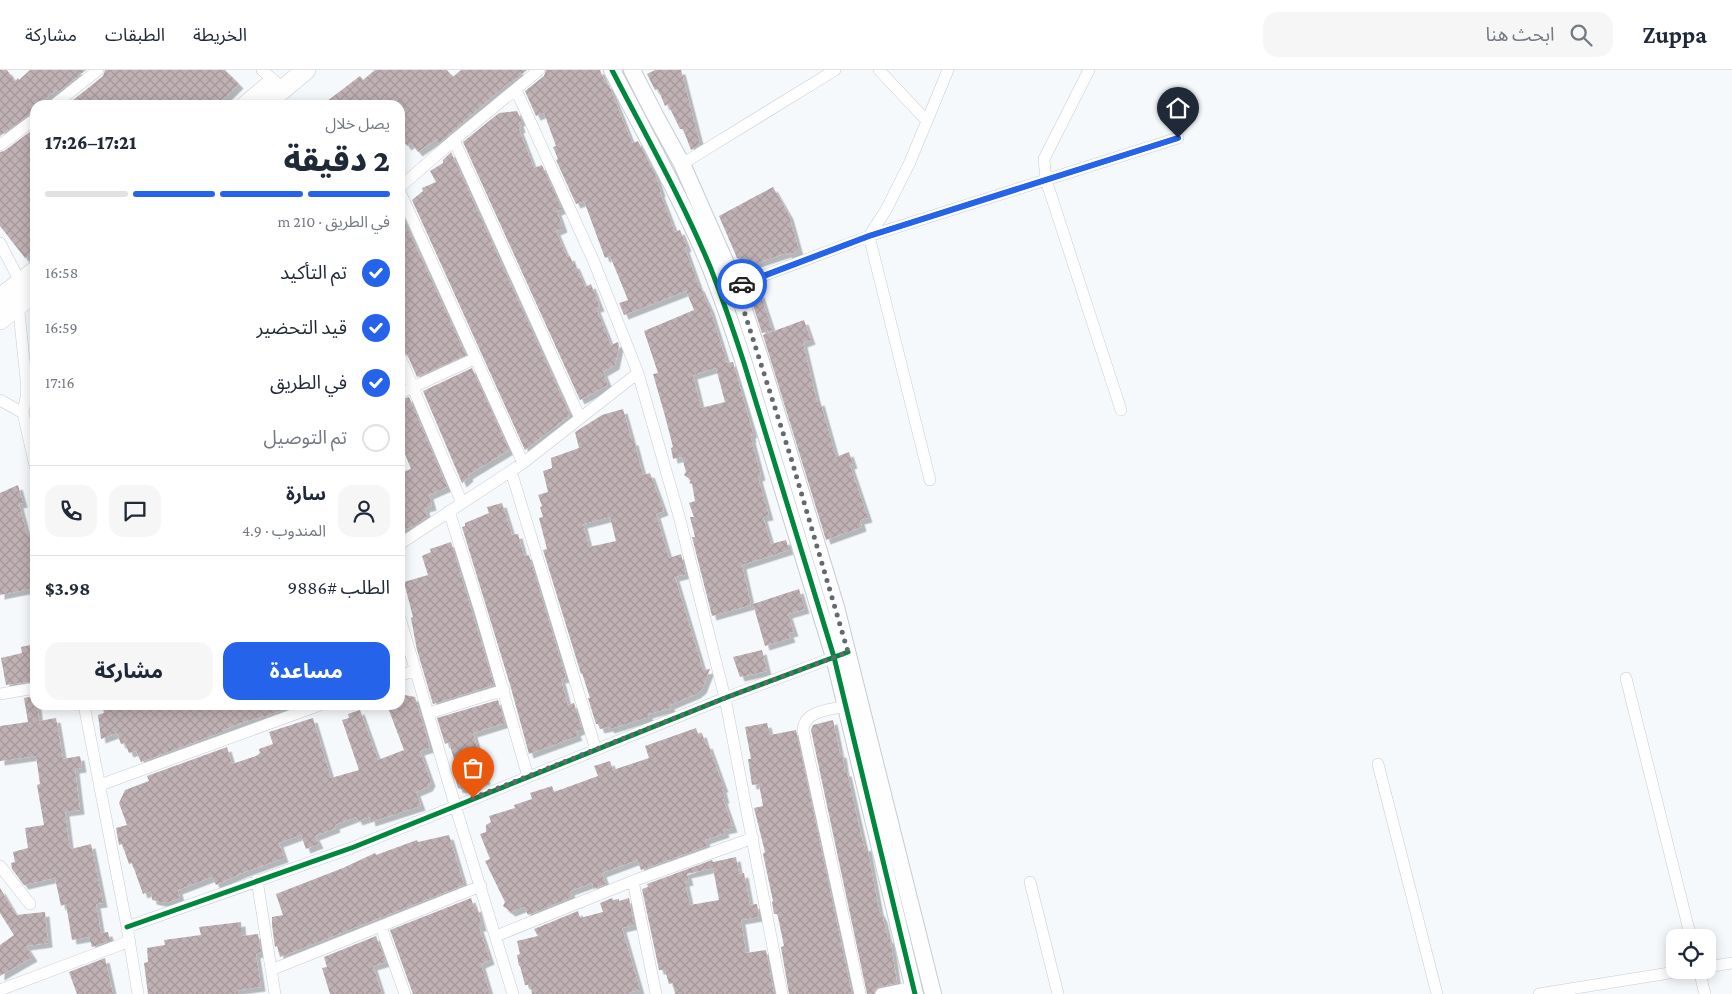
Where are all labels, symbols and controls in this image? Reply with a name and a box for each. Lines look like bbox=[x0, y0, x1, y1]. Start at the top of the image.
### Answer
search box bbox=[1263, 12, 1613, 57]
icon: search bbox=[1567, 21, 1595, 49]
text: Zuppa bbox=[1643, 21, 1707, 48]
text: ابحث هنا bbox=[1486, 24, 1555, 45]
text: مشاركة bbox=[25, 25, 77, 45]
text: الطبقات bbox=[105, 25, 165, 45]
text: الخريطة bbox=[193, 25, 247, 45]
pin bbox=[1157, 87, 1199, 138]
icon: home bbox=[1164, 94, 1192, 122]
text: يصل خلال bbox=[325, 115, 390, 132]
text: 17:21–17:26 bbox=[45, 132, 136, 153]
text: 2 دقيقة bbox=[283, 142, 390, 178]
text: في الطريق · 210 m bbox=[277, 213, 390, 230]
icon: check bbox=[362, 259, 390, 287]
courier bbox=[717, 259, 767, 309]
text: تم التأكيد bbox=[280, 262, 347, 283]
text: 16:58 bbox=[45, 264, 78, 281]
icon: car bbox=[728, 270, 756, 298]
icon: check bbox=[362, 314, 390, 342]
text: قيد التحضير bbox=[256, 317, 347, 338]
text: 16:59 bbox=[45, 319, 78, 336]
icon: check bbox=[362, 369, 390, 397]
text: في الطريق bbox=[270, 372, 347, 393]
text: 17:16 bbox=[45, 374, 75, 391]
text: تم التوصيل bbox=[263, 427, 347, 448]
text: سارة bbox=[286, 483, 326, 504]
button: phone bbox=[45, 485, 97, 537]
button: chat bbox=[109, 485, 161, 537]
button: person bbox=[338, 485, 390, 537]
text: المندوب · 4.9 bbox=[242, 522, 326, 539]
text: الطلب #9886 bbox=[287, 577, 390, 598]
text: $3.98 bbox=[45, 578, 90, 599]
button: مشاركة bbox=[45, 642, 213, 700]
button: مساعدة bbox=[223, 642, 390, 700]
pin bbox=[452, 747, 494, 798]
icon: bag bbox=[459, 754, 487, 782]
map controls bbox=[1666, 929, 1716, 979]
button: locate bbox=[1666, 929, 1716, 979]

